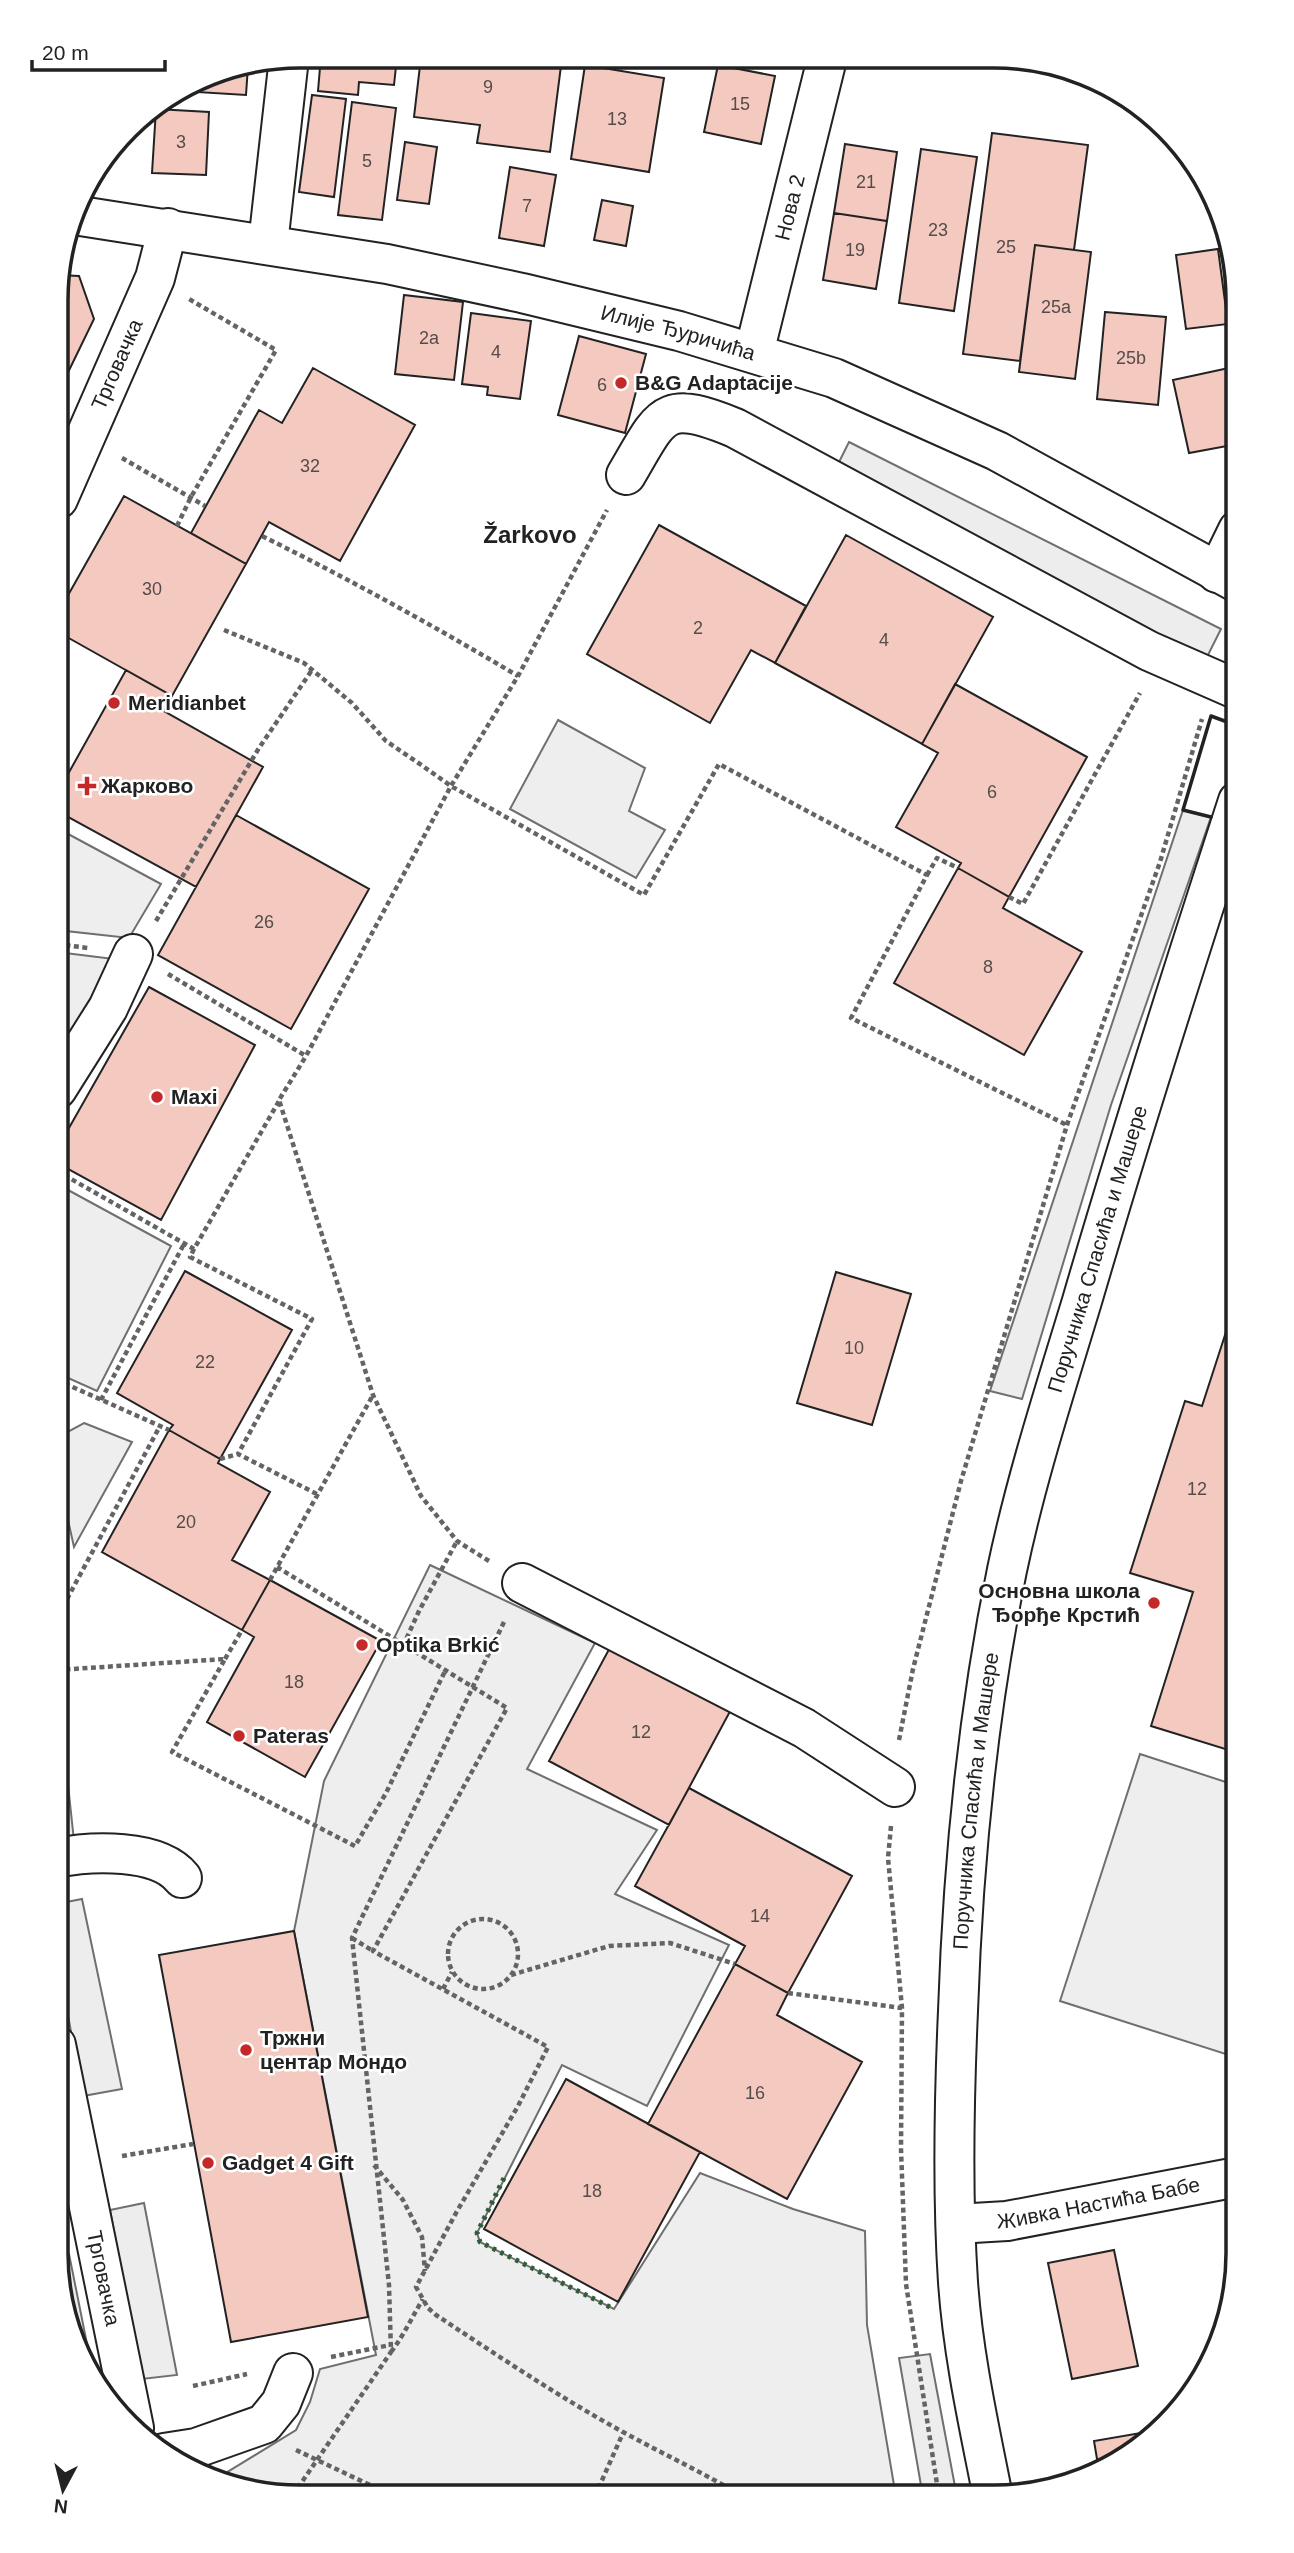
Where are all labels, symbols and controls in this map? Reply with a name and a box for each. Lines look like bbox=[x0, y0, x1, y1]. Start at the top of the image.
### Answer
scale bar bbox=[32, 28, 164, 72]
text: 20 m bbox=[42, 41, 89, 64]
house number: 9 bbox=[483, 77, 493, 97]
house number: 15 bbox=[730, 94, 750, 114]
house number: 13 bbox=[607, 109, 627, 129]
house number: 3 bbox=[176, 132, 186, 152]
house number: 5 bbox=[362, 151, 372, 171]
street label: Нова 2 bbox=[770, 172, 809, 243]
house number: 21 bbox=[856, 172, 876, 192]
house number: 7 bbox=[522, 196, 532, 216]
house number: 23 bbox=[928, 220, 948, 240]
house number: 25 bbox=[996, 237, 1016, 257]
house number: 19 bbox=[845, 240, 865, 260]
house number: 25a bbox=[1041, 297, 1072, 317]
street label: Илије Ђуричића bbox=[599, 301, 759, 365]
street label: Трговачка bbox=[87, 315, 147, 413]
house number: 2a bbox=[419, 328, 440, 348]
house number: 4 bbox=[491, 342, 501, 362]
house number: 25b bbox=[1116, 348, 1146, 368]
place label: B&G Adaptacije bbox=[635, 371, 793, 394]
house number: 6 bbox=[597, 375, 607, 395]
marker: B&G Adaptacije bbox=[613, 375, 629, 391]
house number: 32 bbox=[300, 456, 320, 476]
district label: Žarkovo bbox=[483, 521, 577, 548]
house number: 30 bbox=[142, 579, 162, 599]
house number: 2 bbox=[693, 618, 703, 638]
house number: 4 bbox=[879, 630, 889, 650]
place label: Meridianbet bbox=[128, 691, 246, 714]
marker: Meridianbet bbox=[106, 695, 122, 711]
place label: Жарково bbox=[100, 774, 193, 797]
marker: Жарково bbox=[79, 778, 95, 794]
house number: 6 bbox=[987, 782, 997, 802]
house number: 26 bbox=[254, 912, 274, 932]
house number: 8 bbox=[983, 957, 993, 977]
place label: Maxi bbox=[171, 1085, 218, 1108]
marker: Maxi bbox=[149, 1089, 165, 1105]
street label: Поручника Спасића и Машере bbox=[1043, 1102, 1151, 1395]
house number: 10 bbox=[844, 1338, 864, 1358]
house number: 22 bbox=[195, 1352, 215, 1372]
house number: 12 bbox=[1187, 1479, 1207, 1499]
house number: 20 bbox=[176, 1512, 196, 1532]
place label: Основна школа Ђорђе Крстић bbox=[978, 1579, 1140, 1626]
marker: Основна школа Ђорђе Крстић bbox=[1146, 1595, 1162, 1611]
place label: Optika Brkić bbox=[376, 1633, 500, 1656]
marker: Optika Brkić bbox=[354, 1637, 370, 1653]
street label: Поручника Спасића и Машере bbox=[949, 1651, 1003, 1950]
house number: 18 bbox=[284, 1672, 304, 1692]
house number: 12 bbox=[631, 1722, 651, 1742]
place label: Pateras bbox=[253, 1724, 329, 1747]
marker: Pateras bbox=[231, 1728, 247, 1744]
house number: 14 bbox=[750, 1906, 770, 1926]
place label: Тржни центар Мондо bbox=[260, 2026, 407, 2073]
marker: Тржни центар Мондо bbox=[238, 2042, 254, 2058]
house number: 16 bbox=[745, 2083, 765, 2103]
place label: Gadget 4 Gift bbox=[222, 2151, 354, 2174]
marker: Gadget 4 Gift bbox=[200, 2155, 216, 2171]
street label: Живка Настића Бабе bbox=[996, 2172, 1202, 2233]
house number: 18 bbox=[582, 2181, 602, 2201]
street label: Трговачка bbox=[83, 2228, 125, 2328]
north arrow bbox=[28, 2455, 98, 2525]
text: N bbox=[53, 2495, 69, 2518]

